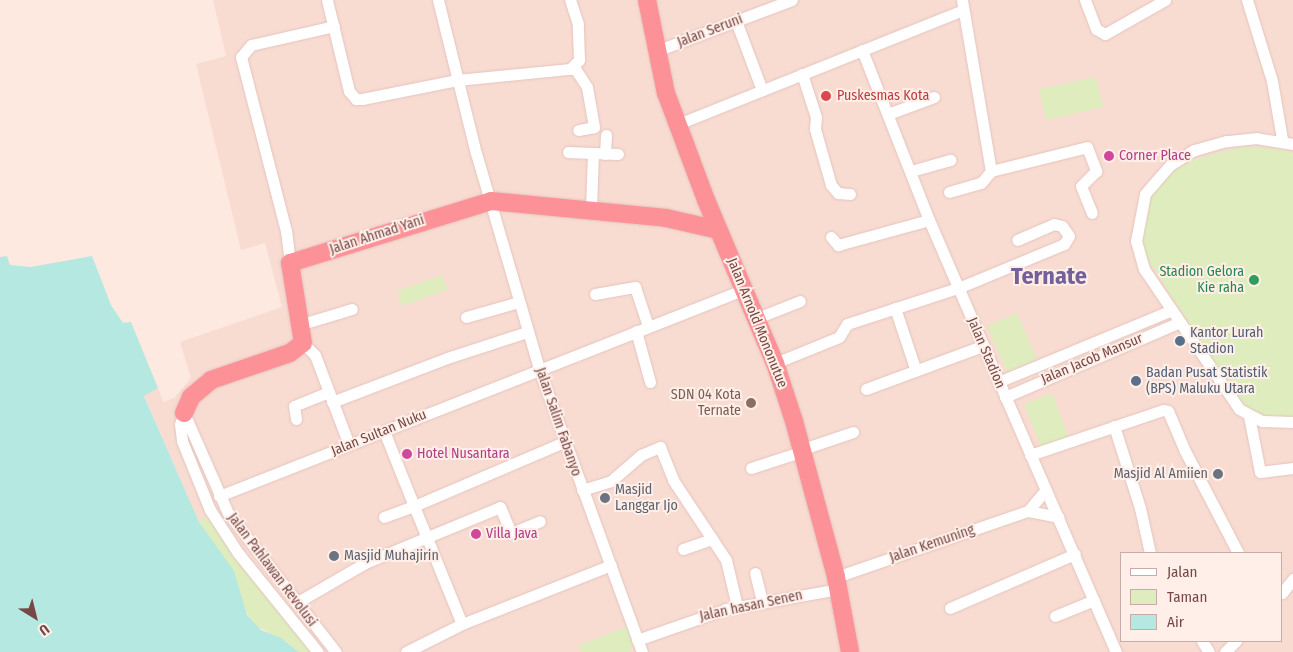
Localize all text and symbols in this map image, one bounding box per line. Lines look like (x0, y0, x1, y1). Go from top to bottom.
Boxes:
street label: Jalan Seruni (675, 11, 745, 51)
place label: Puskesmas Kota (837, 88, 929, 104)
marker: Puskesmas Kota (819, 89, 833, 103)
place label: Corner Place (1119, 148, 1191, 164)
marker: Corner Place (1103, 150, 1115, 162)
street label: Jalan Ahmad Yani (328, 212, 426, 258)
street label: Jalan Arnold Mononutue (723, 256, 791, 390)
district label: Ternate (1011, 263, 1087, 291)
place label: Stadion Gelora Kie raha (1159, 264, 1244, 296)
marker: Stadion Gelora Kie raha (1248, 274, 1260, 286)
street label: Jalan Stadion (963, 315, 1009, 391)
place label: Kantor Lurah Stadion (1190, 325, 1263, 358)
street label: Jalan Jacob Mansur (1039, 330, 1145, 388)
marker: Kantor Lurah Stadion (1174, 335, 1186, 347)
street label: Jalan Salim Fabanyo (532, 365, 584, 479)
place label: Badan Pusat Statistik (BPS) Maluku Utara (1146, 365, 1267, 398)
marker: Badan Pusat Statistik (BPS) Maluku Utara (1130, 375, 1142, 387)
place label: SDN 04 Kota Ternate (671, 387, 741, 420)
marker: SDN 04 Kota Ternate (745, 397, 757, 409)
street label: Jalan Sultan Nuku (329, 406, 429, 460)
place label: Hotel Nusantara (417, 446, 510, 462)
marker: Hotel Nusantara (401, 448, 413, 460)
place label: Masjid Al Amiien (1114, 466, 1208, 482)
marker: Masjid Al Amiien (1212, 468, 1224, 480)
place label: Masjid Langgar Ijo (615, 482, 678, 514)
marker: Masjid Langgar Ijo (599, 492, 611, 504)
street label: Jalan Pahlawan Revolusi (224, 510, 320, 630)
street label: Jalan Kemuning (887, 522, 977, 566)
place label: Villa Java (486, 526, 537, 542)
marker: Villa Java (470, 528, 482, 540)
place label: Masjid Muhajirin (344, 548, 439, 564)
marker: Masjid Muhajirin (328, 550, 340, 562)
legend (1120, 552, 1283, 642)
text: Jalan (1167, 563, 1197, 581)
street label: Jalan hasan Senen (698, 587, 804, 625)
text: Taman (1167, 588, 1207, 606)
north arrow (10, 592, 60, 642)
text: Air (1167, 613, 1184, 631)
text: U (36, 620, 52, 639)

